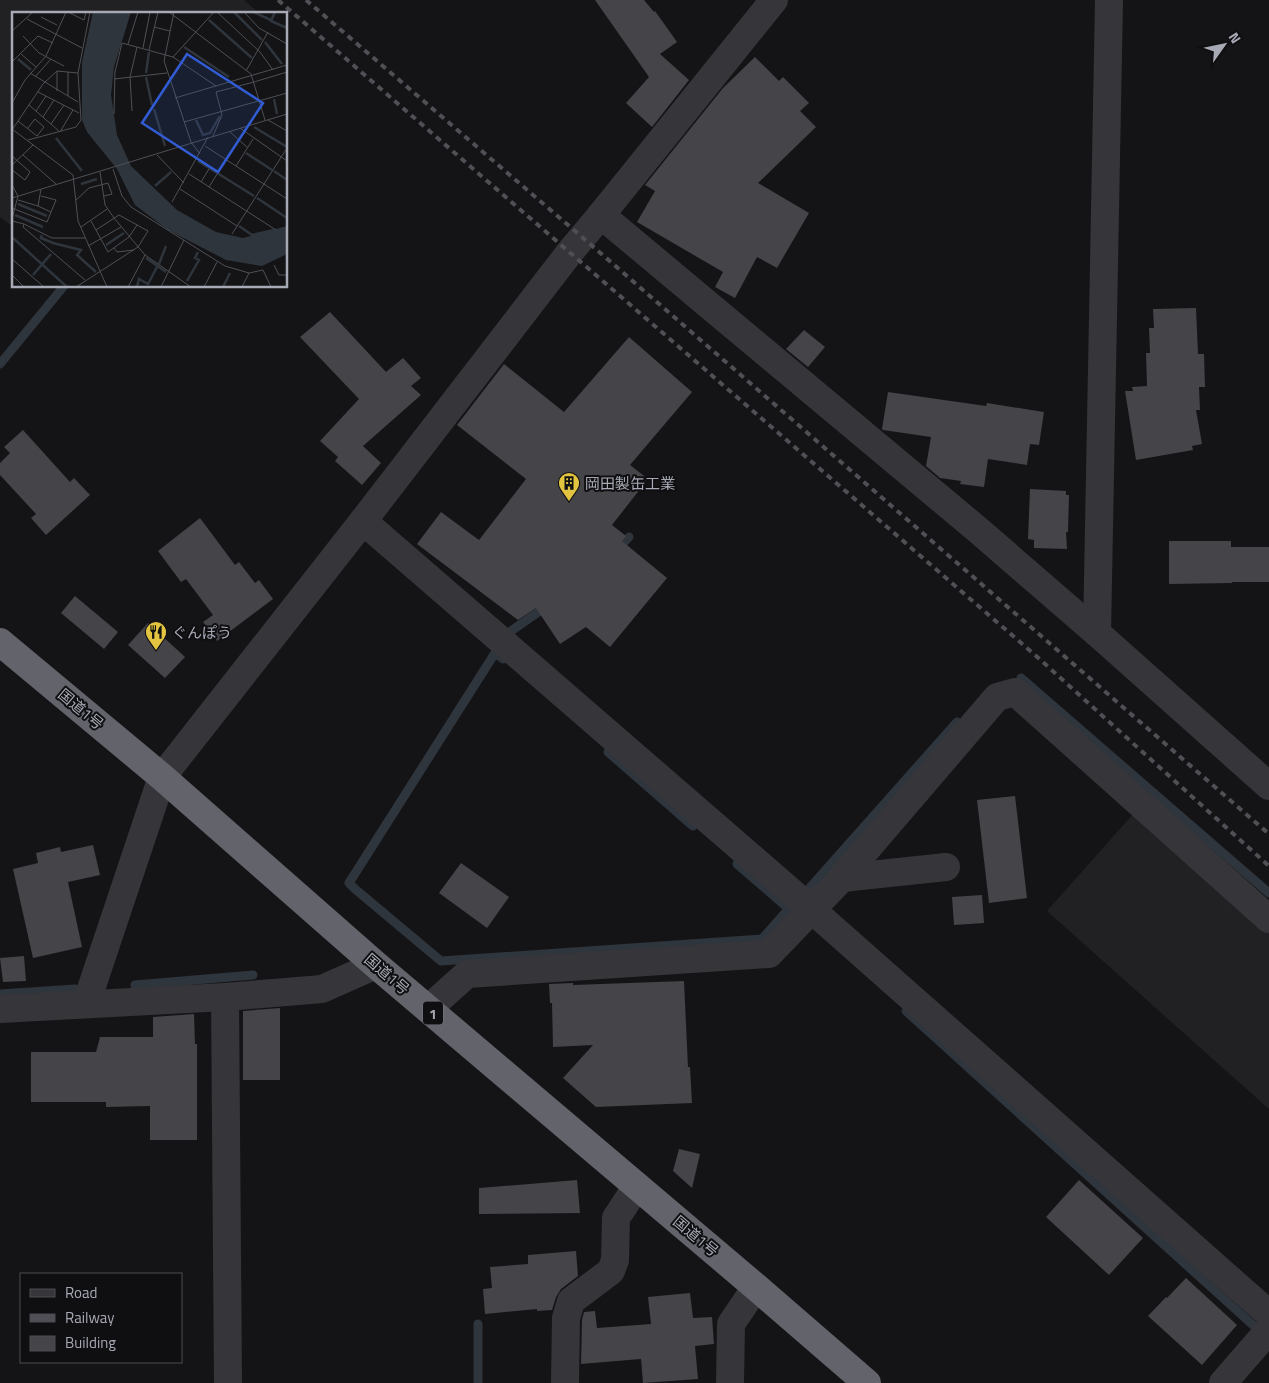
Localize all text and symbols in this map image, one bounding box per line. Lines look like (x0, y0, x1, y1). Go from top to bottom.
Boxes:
inset map (12, 12, 288, 288)
north arrow (1199, 20, 1249, 70)
text: N (1224, 28, 1247, 47)
building icon: 岡田製缶工業 (557, 471, 581, 502)
place label: 岡田製缶工業 (585, 472, 675, 495)
restaurant icon: ぐんぽう (144, 620, 168, 651)
place label: ぐんぽう (172, 621, 232, 644)
street label: 国道1号 (53, 683, 109, 735)
street label: 国道1号 (359, 948, 415, 1000)
road number: 1 (423, 1001, 443, 1024)
street label: 国道1号 (668, 1210, 724, 1262)
legend (20, 1273, 182, 1363)
text: Road (65, 1281, 97, 1304)
text: Railway (65, 1306, 115, 1329)
text: Building (65, 1331, 116, 1354)

